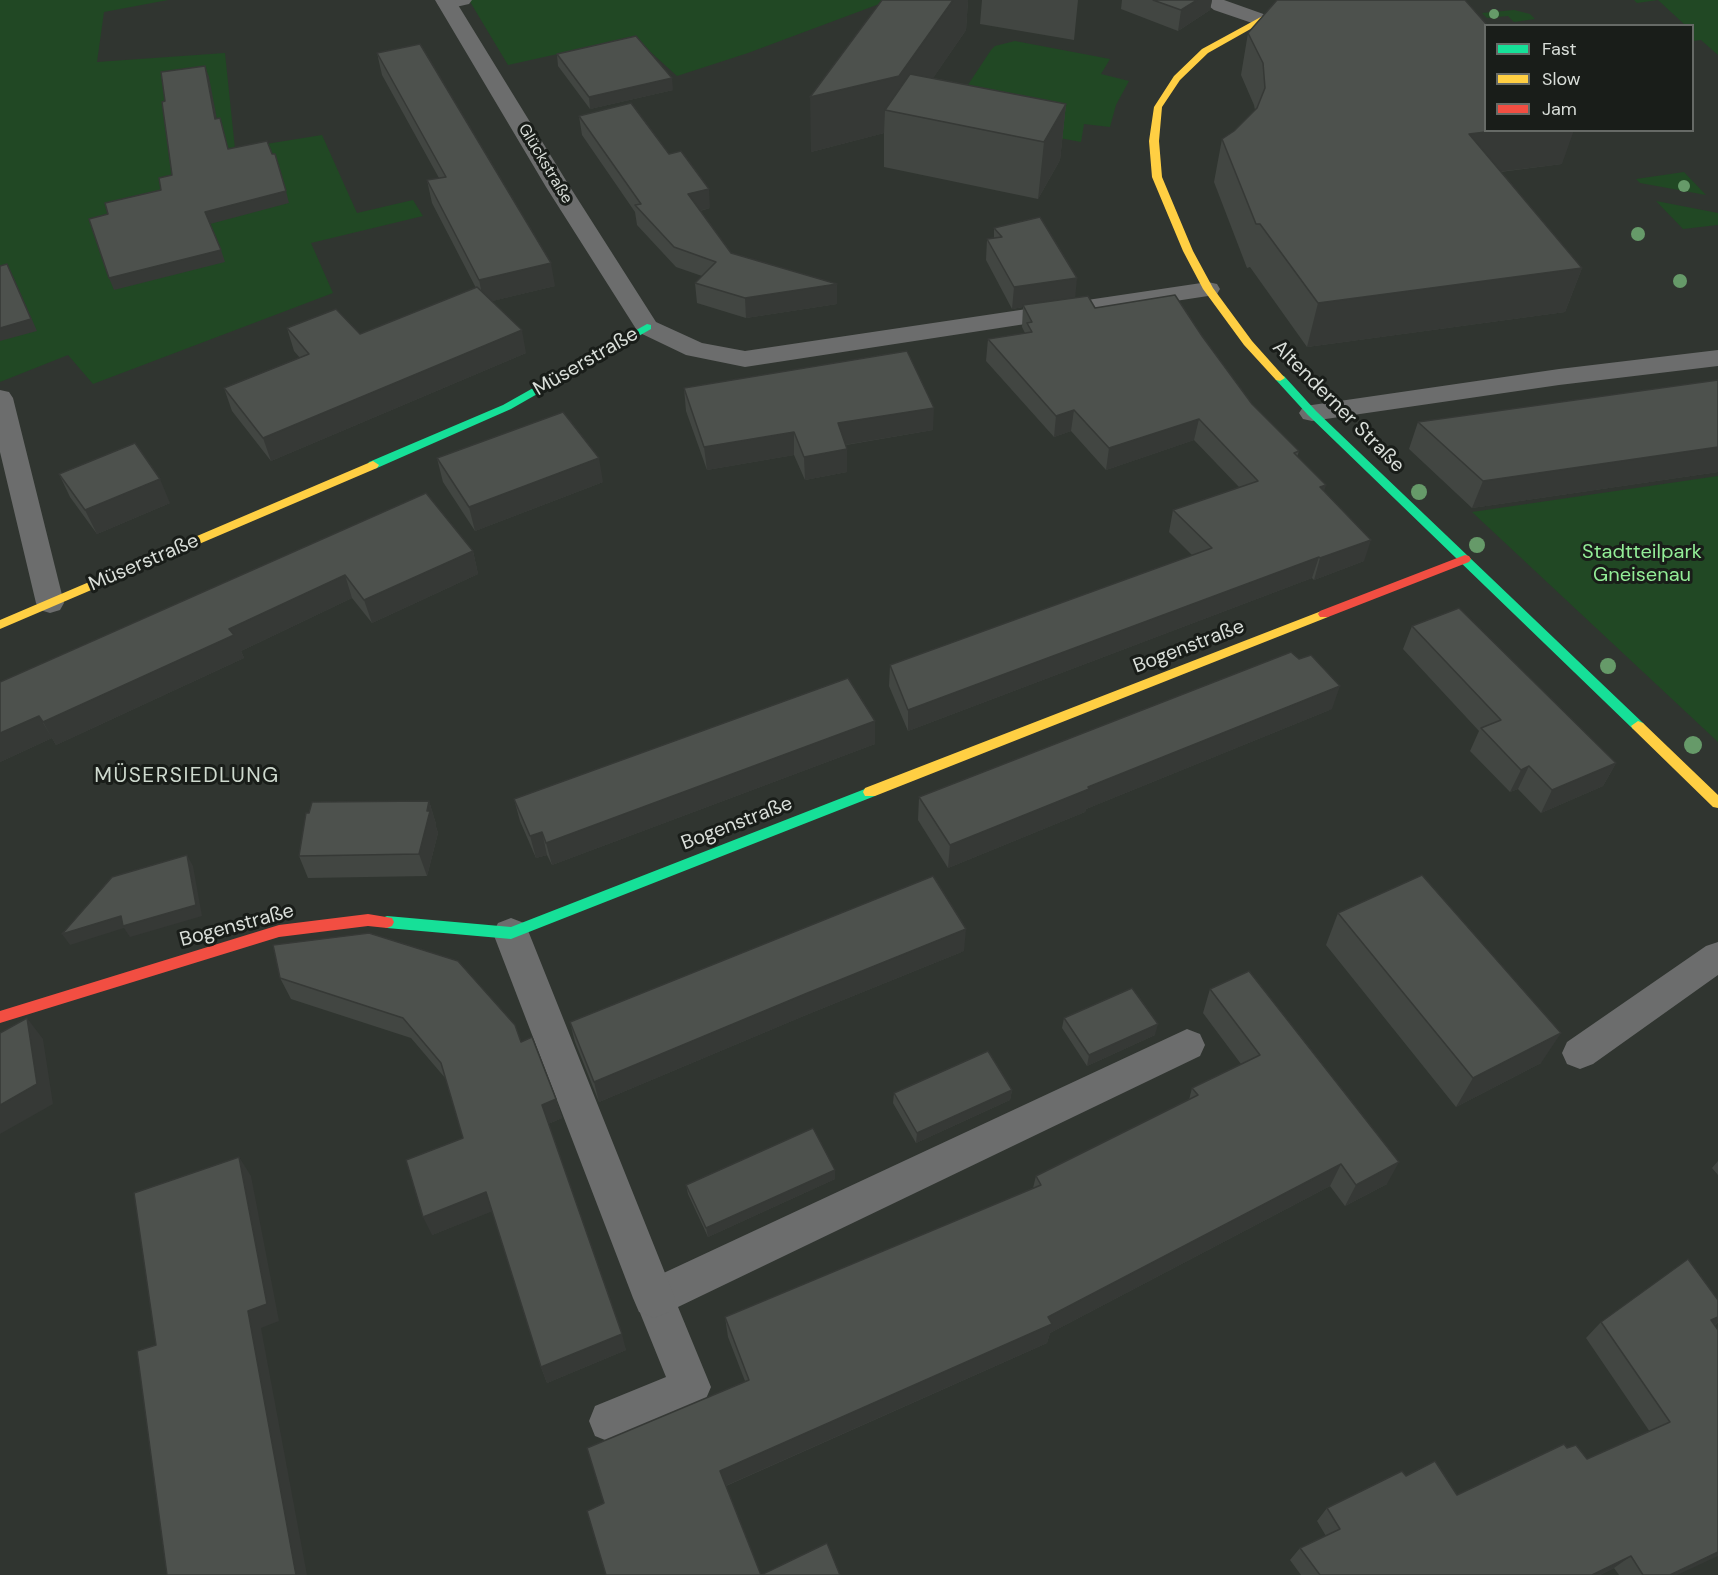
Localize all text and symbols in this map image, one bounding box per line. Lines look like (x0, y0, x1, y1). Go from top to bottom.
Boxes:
legend (1484, 24, 1694, 132)
text: Fast (1542, 37, 1577, 61)
text: Slow (1542, 67, 1581, 91)
text: Jam (1542, 97, 1577, 121)
street label: Glückstraße (514, 121, 576, 207)
street label: Müserstraße (529, 322, 643, 402)
street label: Altenderner Straße (1267, 336, 1409, 478)
street label: Müserstraße (85, 529, 203, 597)
park label: Stadtteilpark Gneisenau (1582, 541, 1702, 588)
street label: Bogenstraße (1130, 615, 1248, 679)
district label: MÜSERSIEDLUNG (94, 763, 280, 789)
street label: Bogenstraße (678, 792, 796, 856)
street label: Bogenstraße (177, 899, 297, 953)

